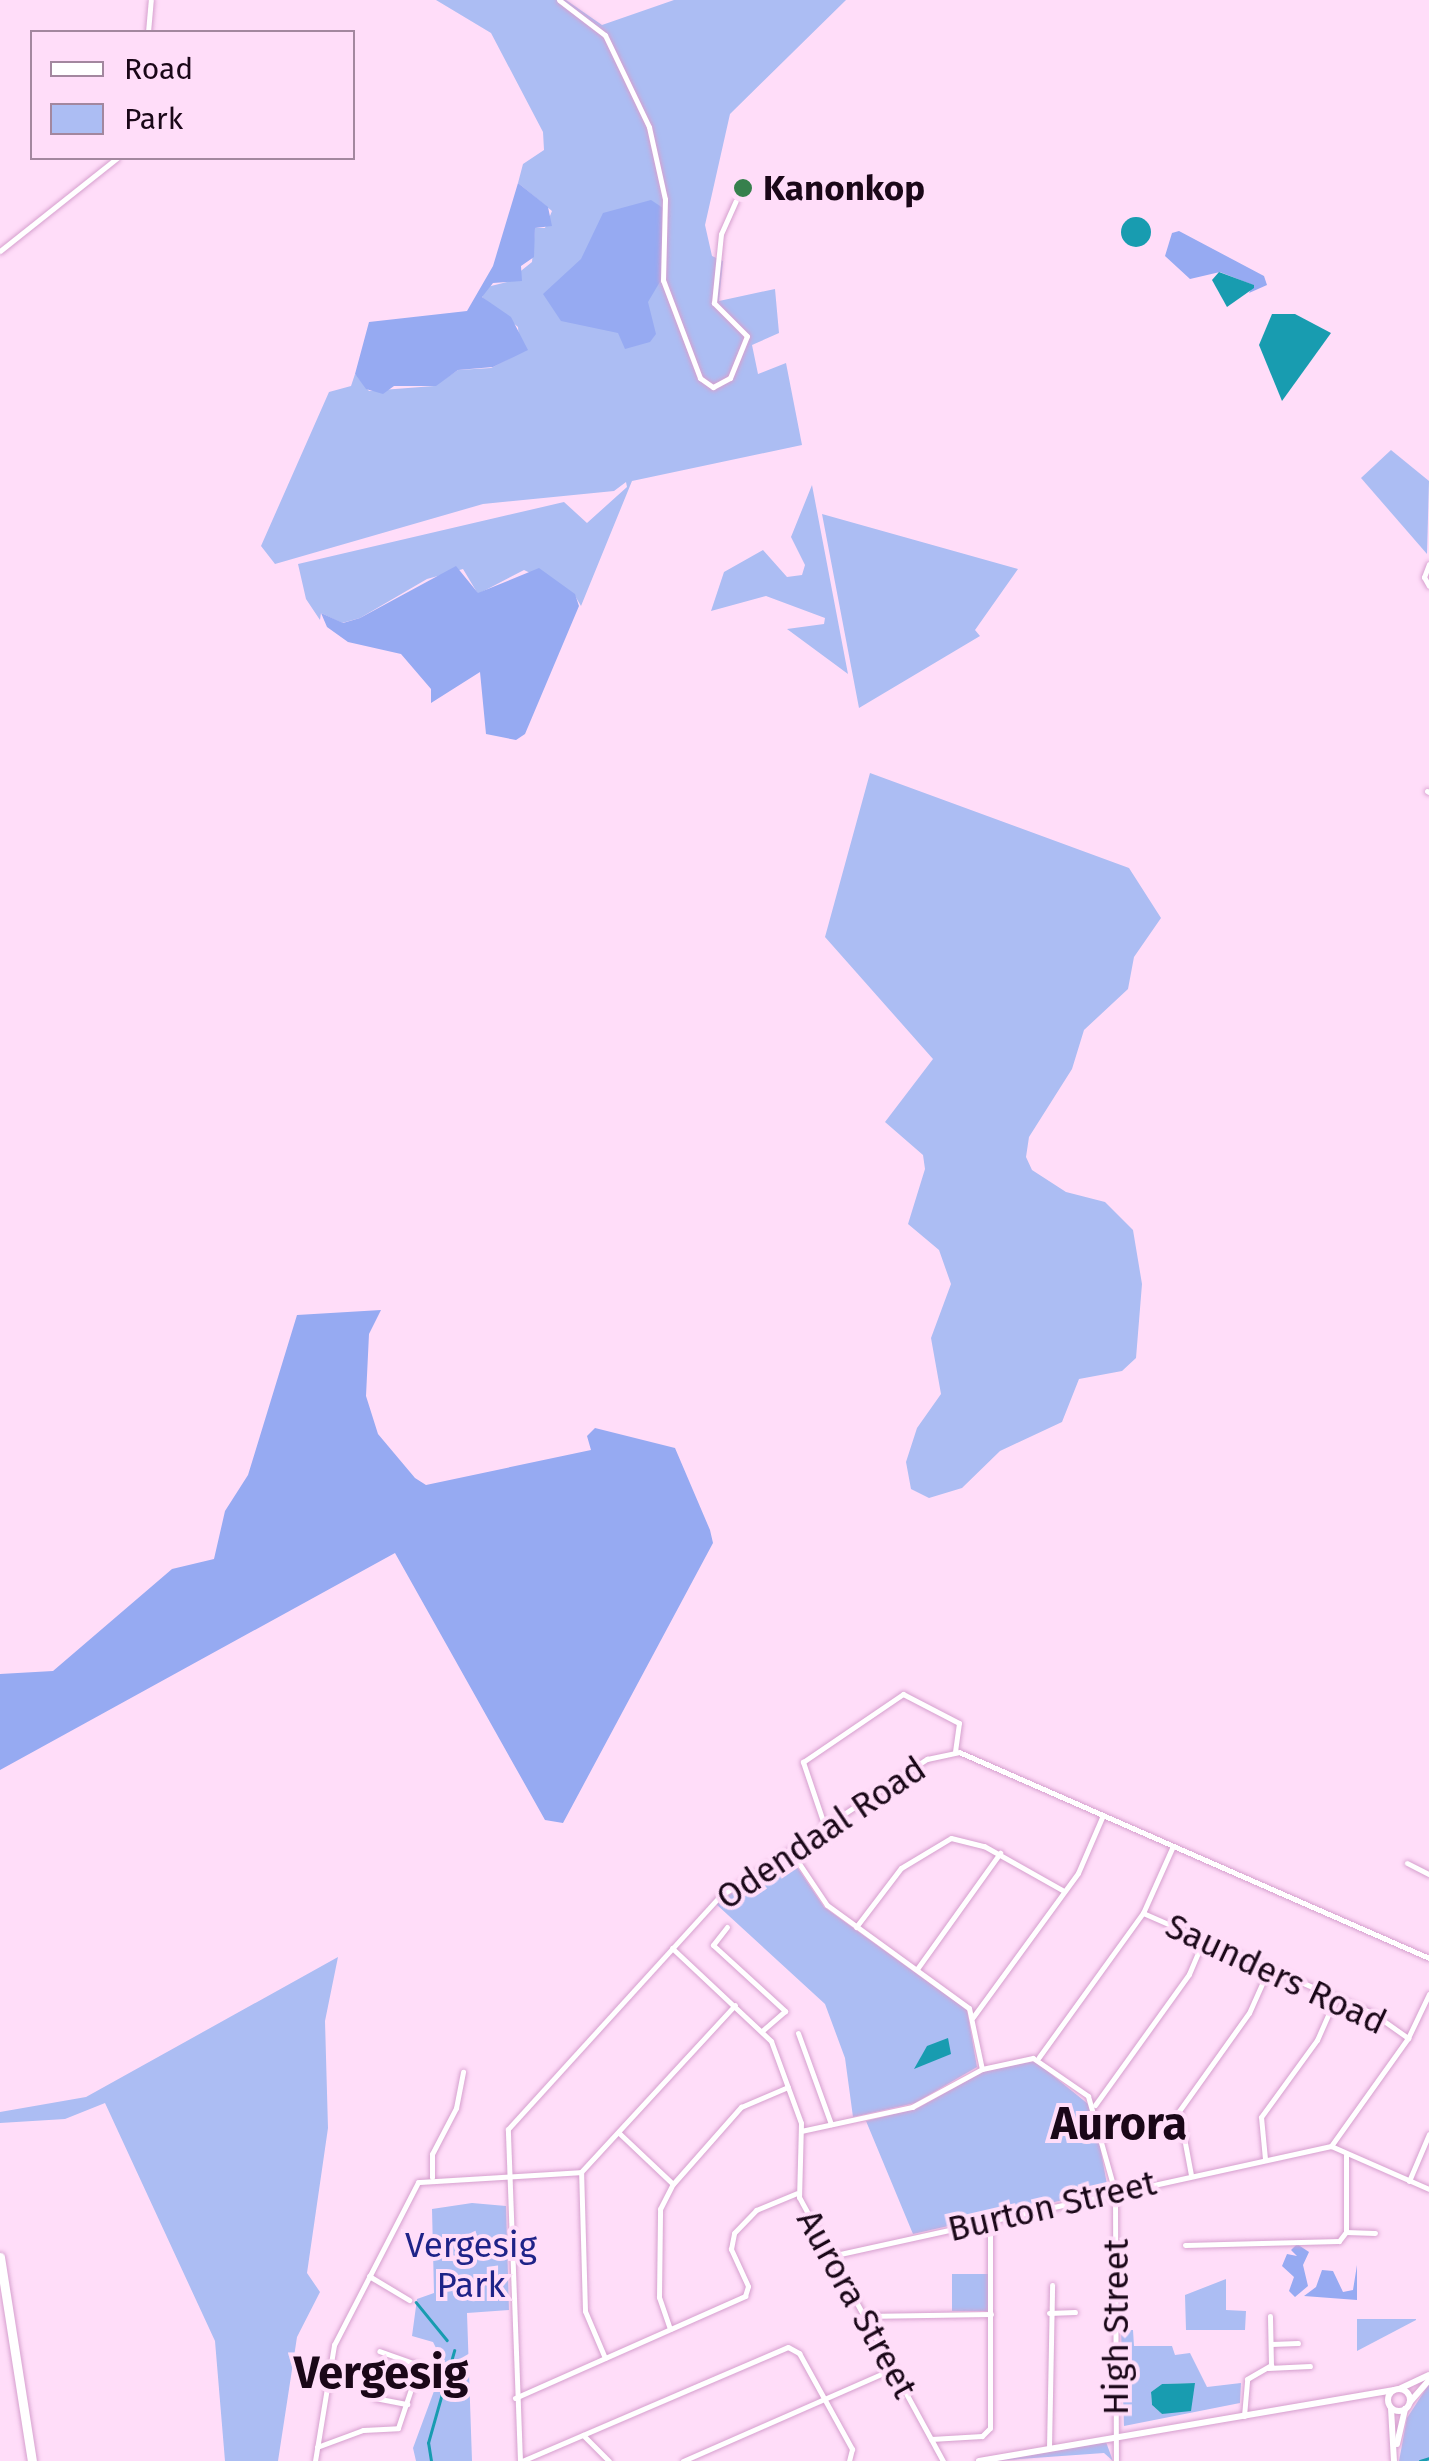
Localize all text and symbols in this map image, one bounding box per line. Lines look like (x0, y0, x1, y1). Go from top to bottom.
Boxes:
legend (30, 30, 355, 160)
text: Road (124, 51, 193, 87)
text: Park (124, 101, 183, 137)
place label: Kanonkop (763, 167, 925, 209)
marker: Kanonkop (732, 177, 754, 199)
street label: Odendaal Road (708, 1748, 934, 1918)
street label: Saunders Road (1159, 1905, 1393, 2043)
district label: Aurora (1051, 2098, 1187, 2152)
street label: Burton Street (944, 2162, 1160, 2250)
street label: Aurora Street (788, 2202, 926, 2406)
park label: Vergesig Park (405, 2224, 537, 2306)
street label: High Street (1095, 2239, 1137, 2415)
district label: Vergesig (294, 2347, 468, 2401)

